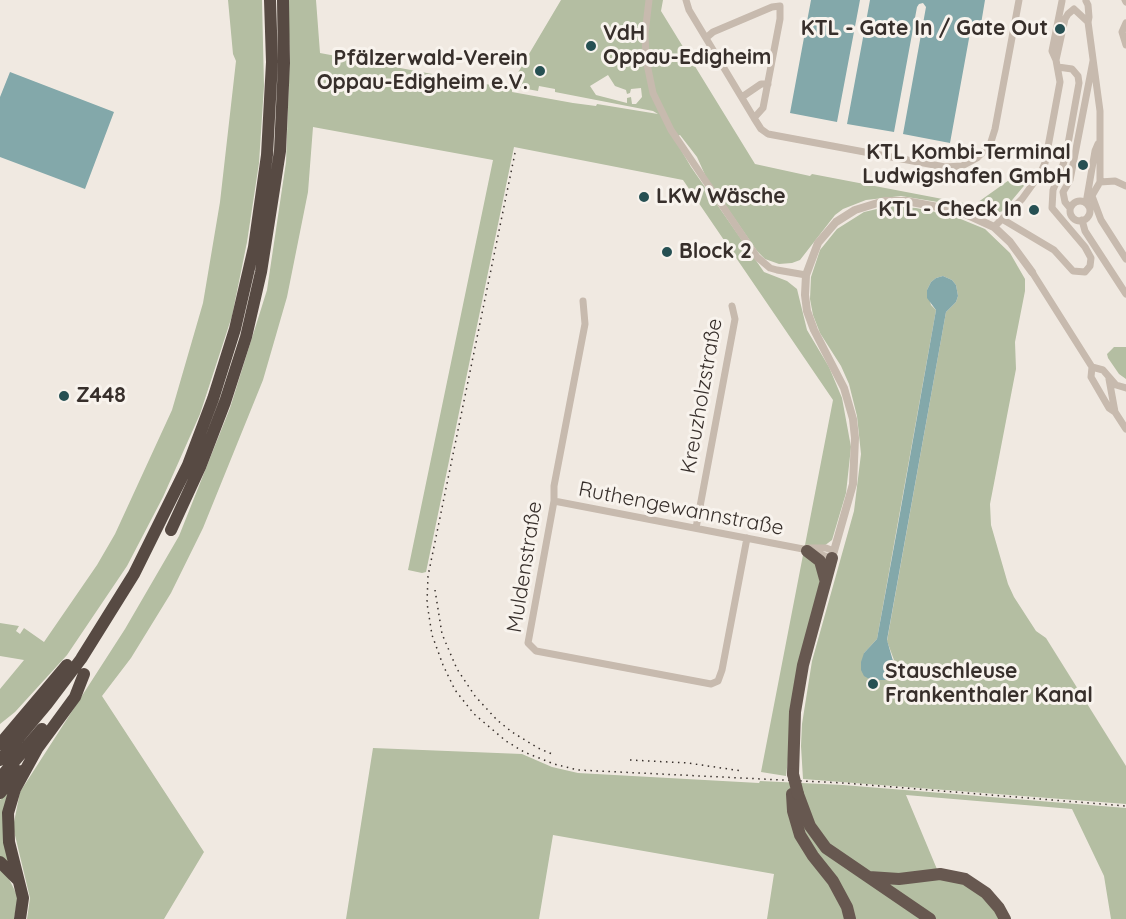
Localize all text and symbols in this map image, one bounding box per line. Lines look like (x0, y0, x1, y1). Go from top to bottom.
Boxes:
place label: KTL - Gate In / Gate Out (801, 16, 1048, 42)
place label: VdH Oppau-Edigheim (603, 21, 771, 71)
marker: KTL - Gate In / Gate Out (1053, 22, 1067, 36)
marker: VdH Oppau-Edigheim (584, 39, 598, 53)
place label: Pfälzerwald-Verein Oppau-Edigheim e.V. (317, 46, 528, 96)
marker: Pfälzerwald-Verein Oppau-Edigheim e.V. (533, 64, 547, 78)
place label: KTL Kombi-Terminal Ludwigshafen GmbH (862, 140, 1071, 190)
marker: KTL Kombi-Terminal Ludwigshafen GmbH (1076, 158, 1090, 172)
place label: LKW Wäsche (656, 184, 786, 210)
marker: LKW Wäsche (637, 190, 651, 204)
place label: KTL - Check In (878, 197, 1022, 223)
marker: KTL - Check In (1027, 203, 1041, 217)
place label: Block 2 (679, 239, 752, 265)
marker: Block 2 (660, 245, 674, 259)
street label: Kreuzholzstraße (676, 316, 728, 476)
place label: Z448 (76, 383, 126, 409)
marker: Z448 (57, 389, 71, 403)
street label: Ruthengewannstraße (576, 477, 786, 541)
street label: Muldenstraße (502, 499, 548, 635)
place label: Stauschleuse Frankenthaler Kanal (885, 659, 1093, 709)
marker: Stauschleuse Frankenthaler Kanal (866, 677, 880, 691)

